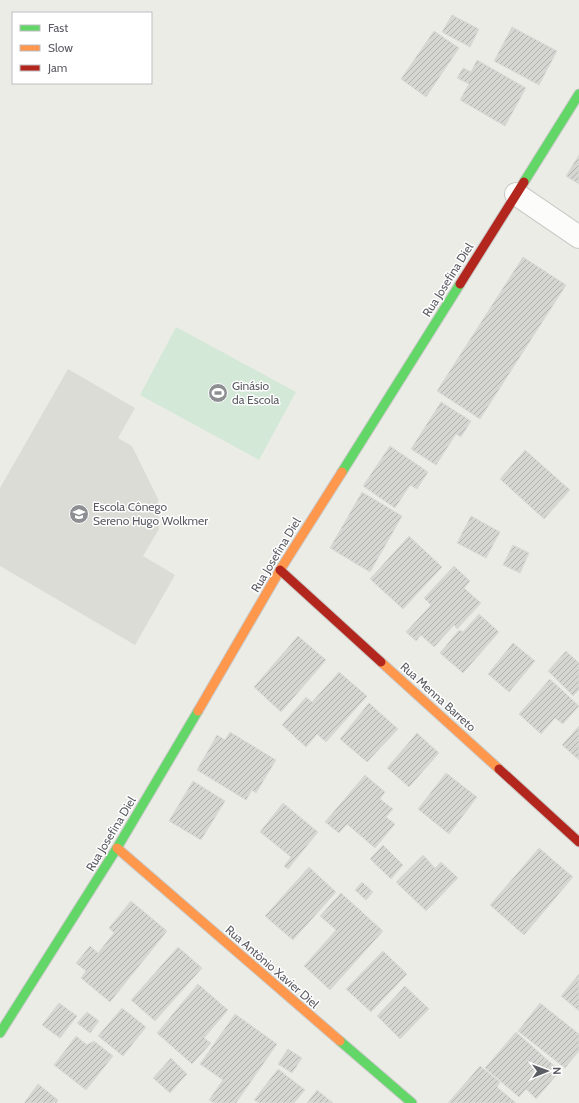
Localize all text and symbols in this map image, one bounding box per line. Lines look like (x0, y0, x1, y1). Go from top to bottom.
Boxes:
legend (12, 12, 152, 84)
text: Fast (48, 20, 68, 35)
text: Slow (48, 40, 73, 55)
text: Jam (47, 60, 67, 75)
street label: Rua Josefina Diel (419, 240, 476, 319)
place label: Ginásio da Escola (232, 378, 279, 407)
sports icon: Ginásio da Escola (207, 382, 229, 404)
place label: Escola Cônego Sereno Hugo Wolkmer (93, 499, 208, 528)
school or university icon: Escola Cônego Sereno Hugo Wolkmer (68, 503, 90, 525)
street label: Rua Josefina Diel (247, 515, 304, 595)
street label: Rua Menna Barreto (397, 659, 480, 735)
street label: Rua Josefina Diel (82, 794, 139, 874)
street label: Rua Antônio Xavier Diel (223, 922, 322, 1011)
north arrow (527, 1051, 567, 1091)
text: N (550, 1067, 564, 1075)

